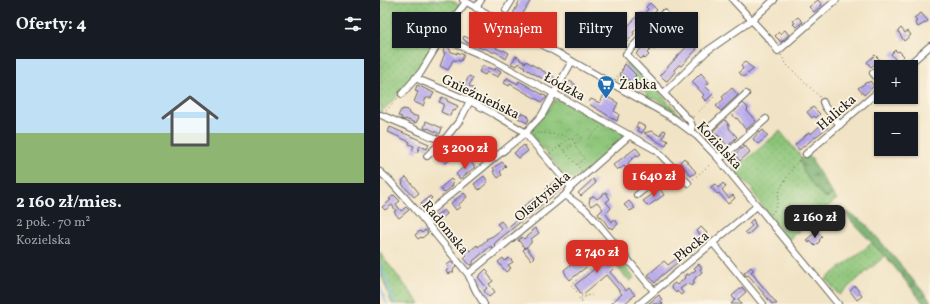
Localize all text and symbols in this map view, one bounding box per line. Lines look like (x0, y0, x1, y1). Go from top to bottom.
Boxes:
chip: Kupno (392, 12, 461, 48)
chip: Wynajem (469, 12, 557, 48)
chip: Filtry (565, 12, 627, 48)
chip: Nowe (635, 12, 698, 48)
text: Oferty: 4 (16, 13, 87, 36)
icon: filters (342, 13, 364, 35)
map controls (874, 60, 918, 156)
button: + (874, 60, 918, 104)
street label: Łódzka (540, 68, 588, 106)
street label: Gnieźnieńska (438, 70, 523, 124)
supermarket icon: Żabka (596, 74, 616, 99)
place label: Żabka (619, 76, 657, 95)
icon: home (154, 85, 226, 157)
street label: Halicka (813, 91, 861, 136)
button: − (874, 112, 918, 156)
street label: Kozielska (692, 118, 746, 174)
pin: 3 200 zł (424, 136, 506, 170)
text: 3 200 zł (442, 140, 488, 158)
pin: 1 640 zł (613, 164, 695, 198)
street label: Olsztyńska (511, 167, 575, 227)
text: 1 640 zł (632, 168, 676, 186)
text: 2 160 zł/mies. (16, 191, 122, 214)
street label: Radomska (417, 197, 473, 259)
pin: 2 160 zł (774, 205, 856, 239)
text: 2 160 zł (793, 209, 837, 227)
text: 2 pok. · 70 m² (16, 214, 90, 232)
street label: Płocka (670, 227, 714, 267)
text: Kozielska (16, 232, 71, 250)
pin: 2 740 zł (556, 240, 638, 274)
text: 2 740 zł (575, 244, 619, 262)

